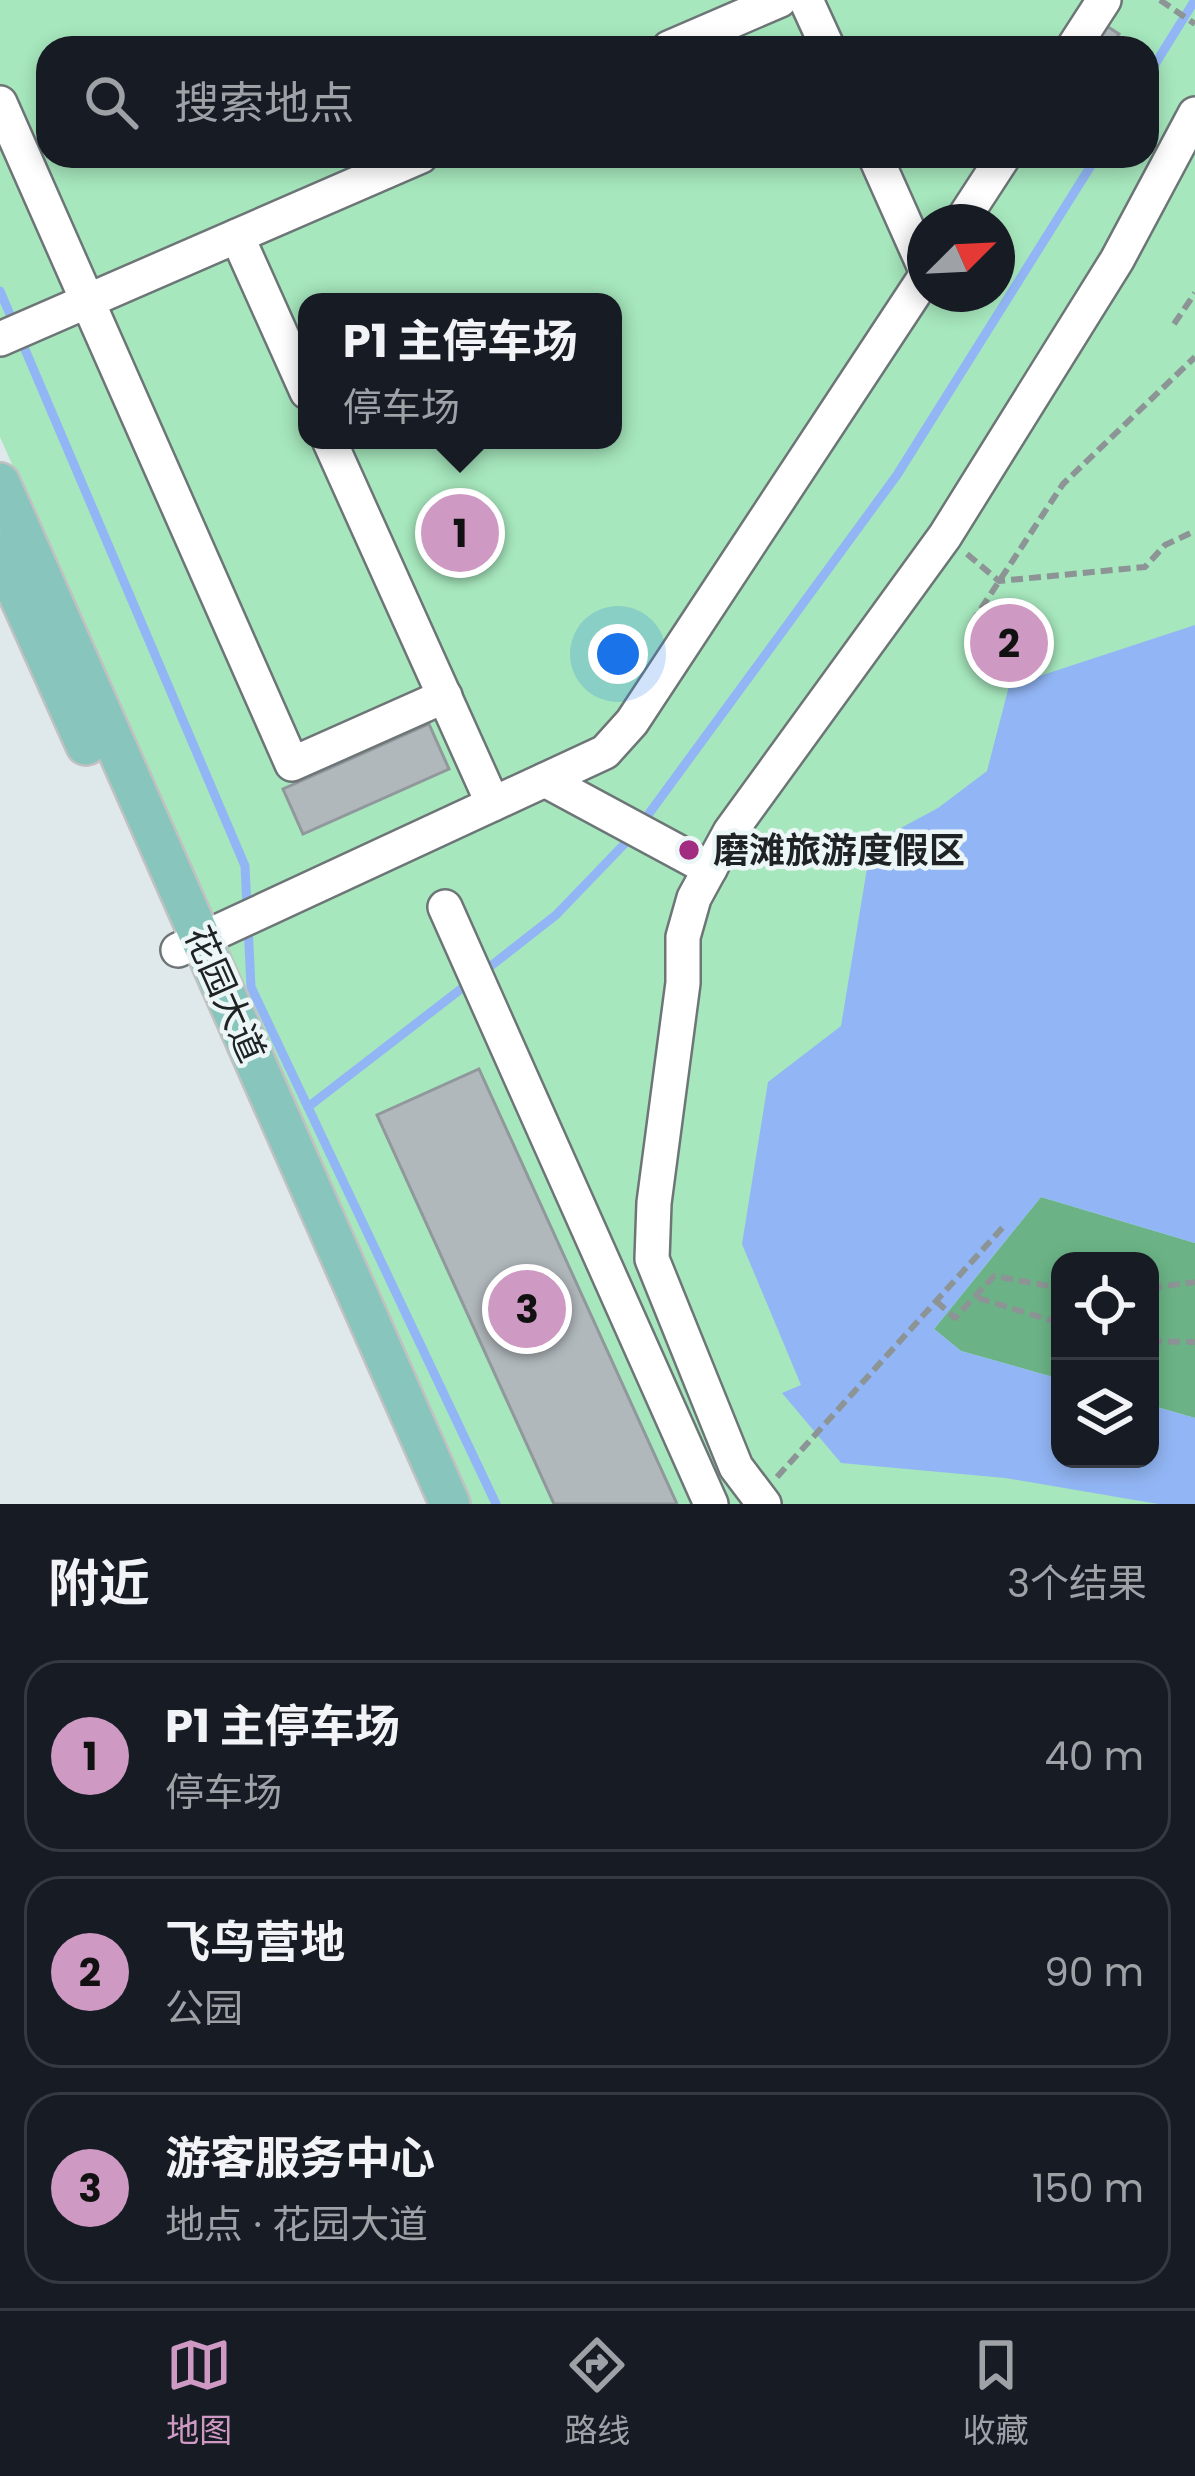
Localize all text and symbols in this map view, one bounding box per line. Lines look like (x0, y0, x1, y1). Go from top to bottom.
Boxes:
search box (36, 36, 1159, 168)
icon: search (78, 69, 144, 135)
text: 搜索地点 (174, 72, 354, 135)
north arrow (907, 204, 1015, 312)
popup (298, 293, 622, 449)
text: P1 主停车场 (343, 310, 577, 373)
text: 停车场 (343, 380, 460, 435)
pin: 1 (421, 488, 499, 578)
pin: 2 (970, 598, 1048, 688)
your location (588, 624, 648, 684)
place label: 磨滩旅游度假区 (713, 825, 965, 876)
marker: 磨滩旅游度假区 (676, 837, 702, 863)
street label: 花园大道 (172, 918, 278, 1070)
map controls (1051, 1252, 1159, 1468)
button: locate (1051, 1252, 1159, 1360)
pin: 3 (488, 1264, 566, 1354)
button: layers (1051, 1360, 1159, 1468)
text: 附近 (48, 1547, 150, 1619)
text: 3个结果 (1007, 1556, 1147, 1611)
text: P1 主停车场 (165, 1695, 400, 1758)
text: 1 (83, 1729, 97, 1784)
text: 40 m (1044, 1729, 1144, 1784)
text: 停车场 (165, 1765, 282, 1820)
text: 飞鸟营地 (165, 1911, 345, 1974)
text: 2 (79, 1945, 101, 2000)
text: 90 m (1044, 1945, 1144, 2000)
text: 公园 (165, 1981, 243, 2036)
text: 游客服务中心 (165, 2127, 435, 2190)
text: 3 (78, 2161, 102, 2216)
text: 150 m (1032, 2161, 1144, 2216)
text: 地点 · 花园大道 (165, 2197, 428, 2252)
tab: 地图 (166, 2332, 232, 2456)
tab: 路线 (564, 2332, 630, 2456)
tab: 收藏 (963, 2332, 1029, 2456)

